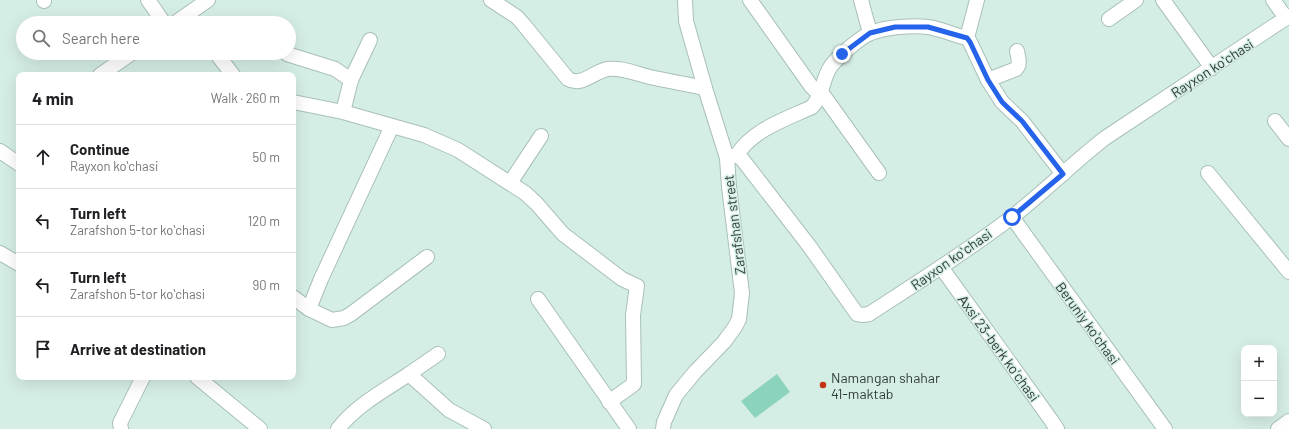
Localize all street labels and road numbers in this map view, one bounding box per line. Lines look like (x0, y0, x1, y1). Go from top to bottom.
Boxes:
street label: Rayxon koʻchasi (1168, 35, 1256, 101)
street label: Zarafshan street (719, 174, 749, 276)
street label: Rayxon koʻchasi (907, 225, 995, 293)
street label: Beruniy koʻchasi (1052, 278, 1124, 368)
street label: Аxsi 23-berk koʼchasi (955, 291, 1043, 405)

